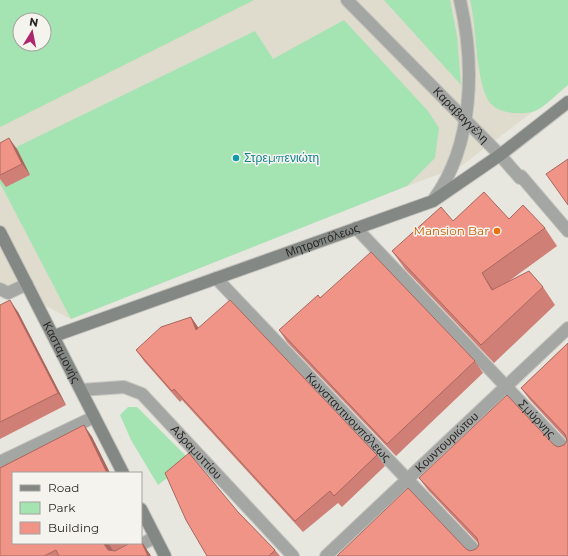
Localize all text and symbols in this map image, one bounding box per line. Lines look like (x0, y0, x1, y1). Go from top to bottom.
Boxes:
north arrow (12, 12, 52, 52)
text: N (28, 14, 39, 30)
street label: Καραβαγγέλη (430, 84, 492, 146)
place label: Στρεμπενιώτη (244, 150, 319, 165)
marker: Στρεμπενιώτη (231, 153, 241, 163)
street label: Μητροπόλεως (283, 220, 361, 260)
place label: Mansion Bar (414, 223, 489, 238)
marker: Mansion Bar (492, 226, 502, 236)
street label: Κασταμονής (40, 319, 84, 385)
street label: Κωνσταντινουπόλεως (303, 369, 395, 465)
street label: Σμύρνης (515, 396, 559, 441)
street label: Κουντουριώτου (412, 408, 481, 475)
street label: Αδραμυττίου (168, 422, 225, 482)
legend (12, 472, 142, 544)
text: Road (48, 480, 79, 495)
text: Park (48, 500, 76, 515)
text: Building (48, 520, 99, 535)

